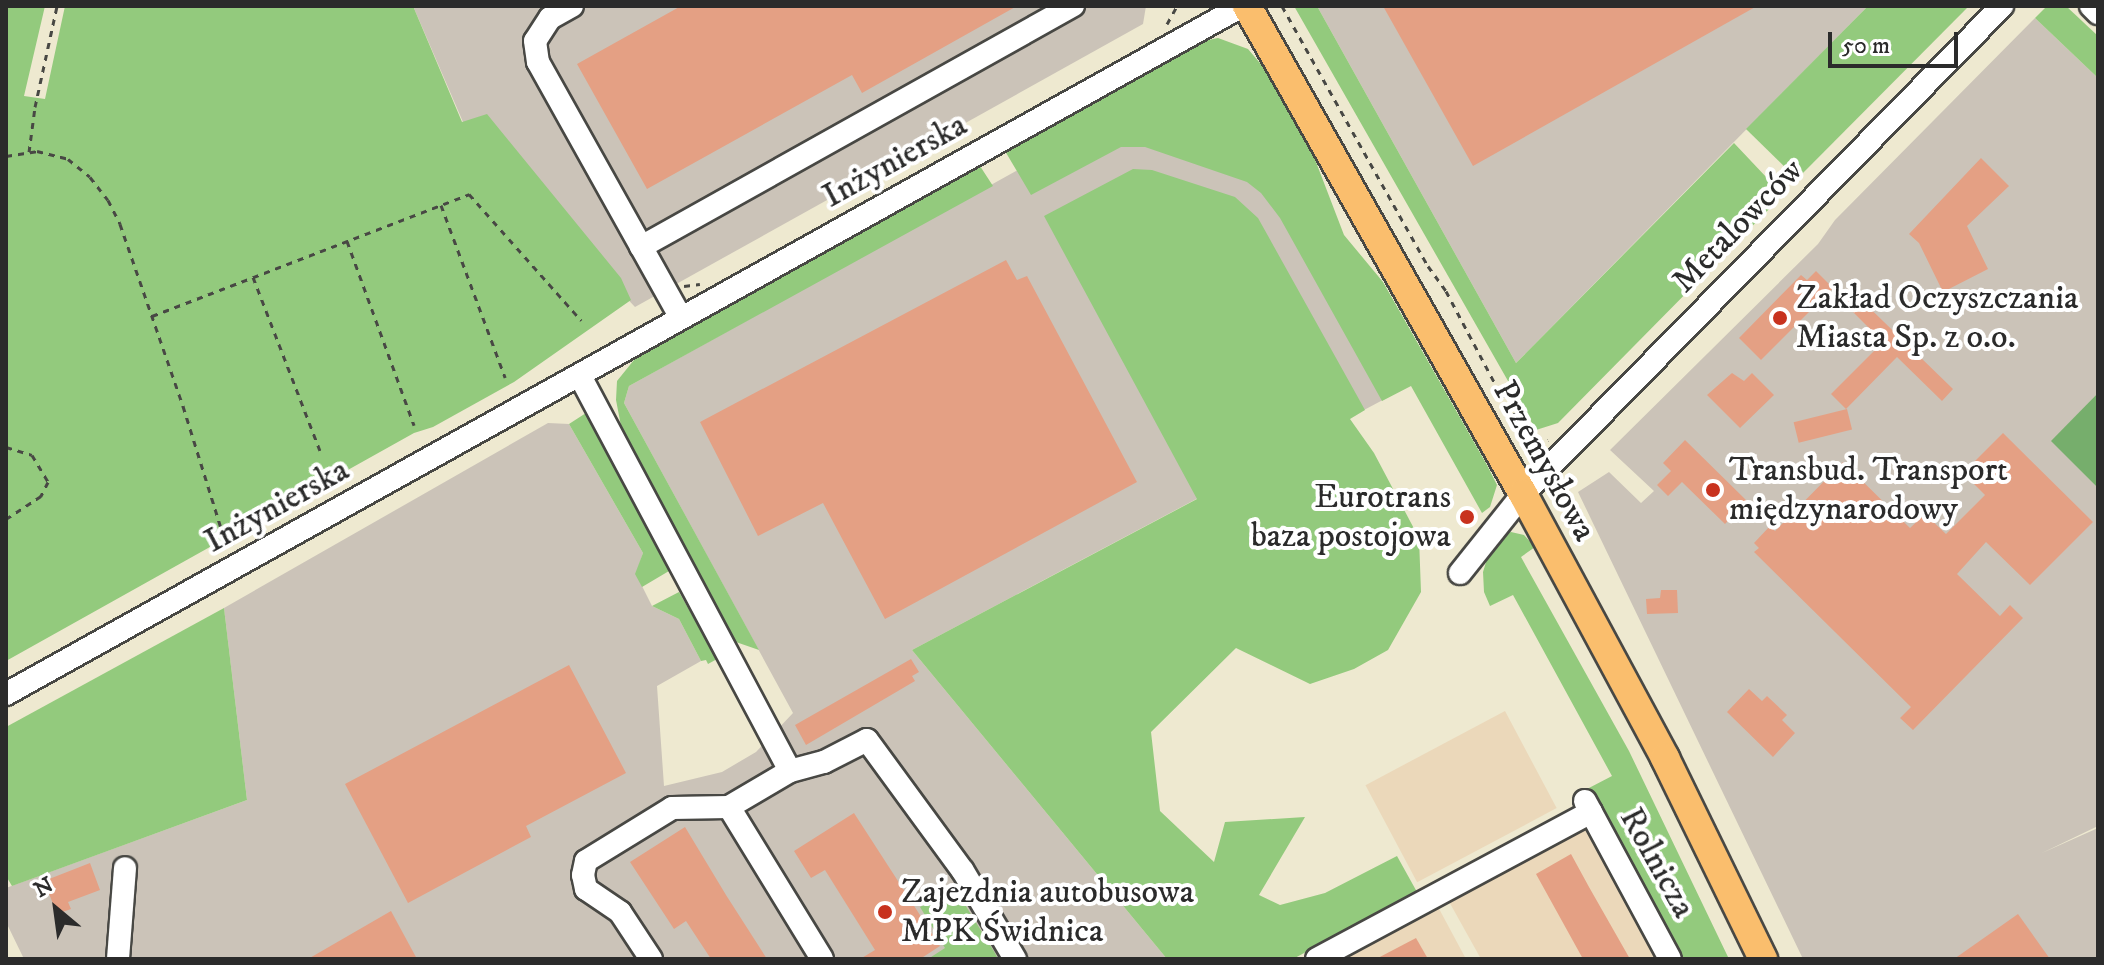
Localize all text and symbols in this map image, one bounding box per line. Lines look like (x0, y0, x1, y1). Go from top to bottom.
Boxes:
scale bar (1832, 16, 1962, 66)
text: 50 m (1842, 31, 1890, 61)
street label: Inżynierska (816, 105, 974, 217)
street label: Metalowców (1664, 150, 1812, 302)
place label: Zakład Oczyszczania Miasta Sp. z o.o. (1796, 278, 2078, 358)
marker: Zakład Oczyszczania Miasta Sp. z o.o. (1771, 309, 1789, 327)
street label: Przemysłowa (1483, 374, 1605, 548)
street label: Inżynierska (198, 450, 356, 562)
place label: Transbud. Transport międzynarodowy (1729, 450, 2008, 530)
place label: Eurotrans baza postojowa (1251, 477, 1451, 556)
marker: Transbud. Transport międzynarodowy (1704, 481, 1722, 499)
marker: Eurotrans baza postojowa (1458, 508, 1476, 526)
street label: Rolnicza (1610, 801, 1704, 925)
north arrow (16, 869, 96, 949)
text: N (30, 871, 59, 904)
place label: Zajezdnia autobusowa MPK Świdnica (901, 872, 1194, 952)
marker: Zajezdnia autobusowa MPK Świdnica (876, 903, 894, 921)

